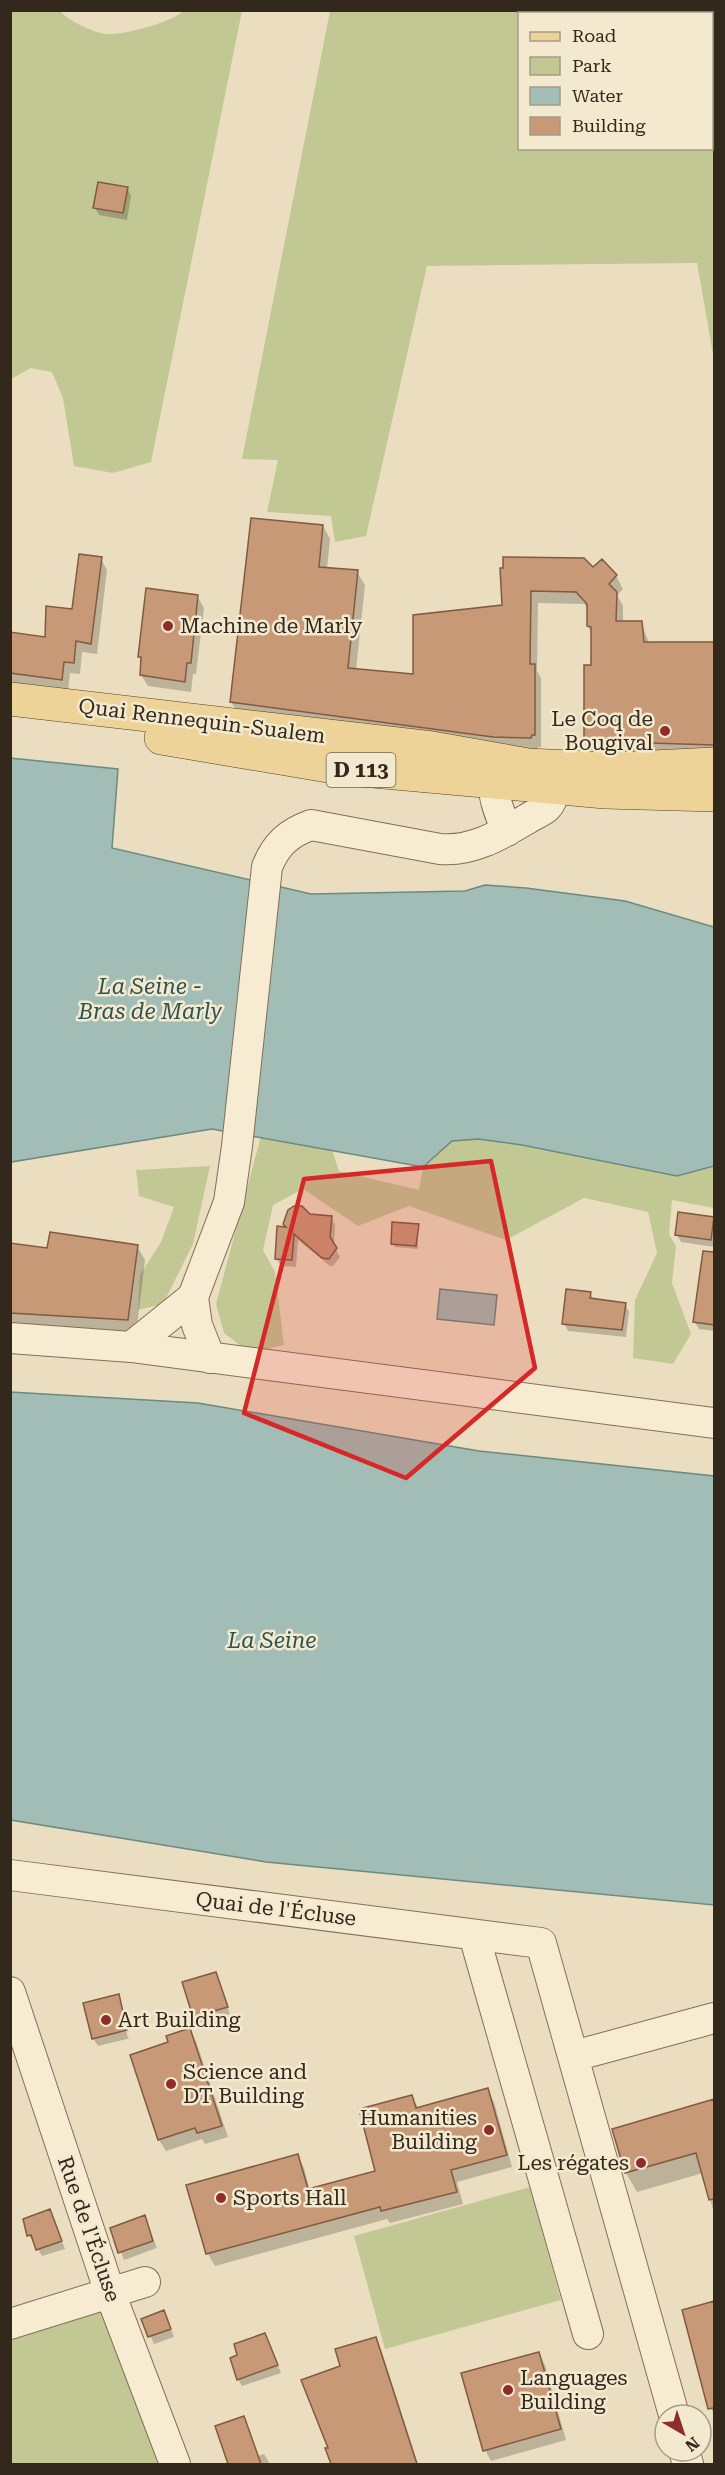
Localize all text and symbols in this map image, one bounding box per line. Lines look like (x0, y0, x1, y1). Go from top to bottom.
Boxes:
legend (518, 12, 713, 150)
text: Road (572, 25, 617, 46)
text: Park (572, 55, 612, 76)
text: Water (572, 85, 623, 106)
text: Building (572, 115, 646, 136)
place label: Machine de Marly (180, 614, 363, 638)
marker: Machine de Marly (161, 619, 175, 633)
street label: Quai Rennequin-Sualem (77, 694, 327, 748)
place label: Le Coq de Bougival (551, 707, 654, 755)
marker: Le Coq de Bougival (658, 724, 672, 738)
road number: D 113 (326, 753, 395, 787)
water label: La Seine - Bras de Marly (77, 974, 222, 1024)
water label: La Seine (226, 1628, 317, 1653)
street label: Quai de l'Écluse (194, 1886, 358, 1931)
place label: Art Building (118, 2008, 241, 2032)
marker: Art Building (99, 2013, 113, 2027)
place label: Science and DT Building (183, 2060, 307, 2108)
marker: Science and DT Building (164, 2077, 178, 2091)
place label: Humanities Building (360, 2106, 477, 2154)
marker: Humanities Building (482, 2123, 496, 2137)
place label: Les régates (517, 2151, 629, 2175)
street label: Rue de l'Écluse (53, 2153, 126, 2305)
marker: Les régates (634, 2156, 648, 2170)
place label: Sports Hall (233, 2186, 347, 2210)
marker: Sports Hall (214, 2191, 228, 2205)
place label: Languages Building (520, 2366, 627, 2414)
marker: Languages Building (501, 2383, 515, 2397)
north arrow (653, 2403, 713, 2463)
text: N (681, 2433, 703, 2456)

